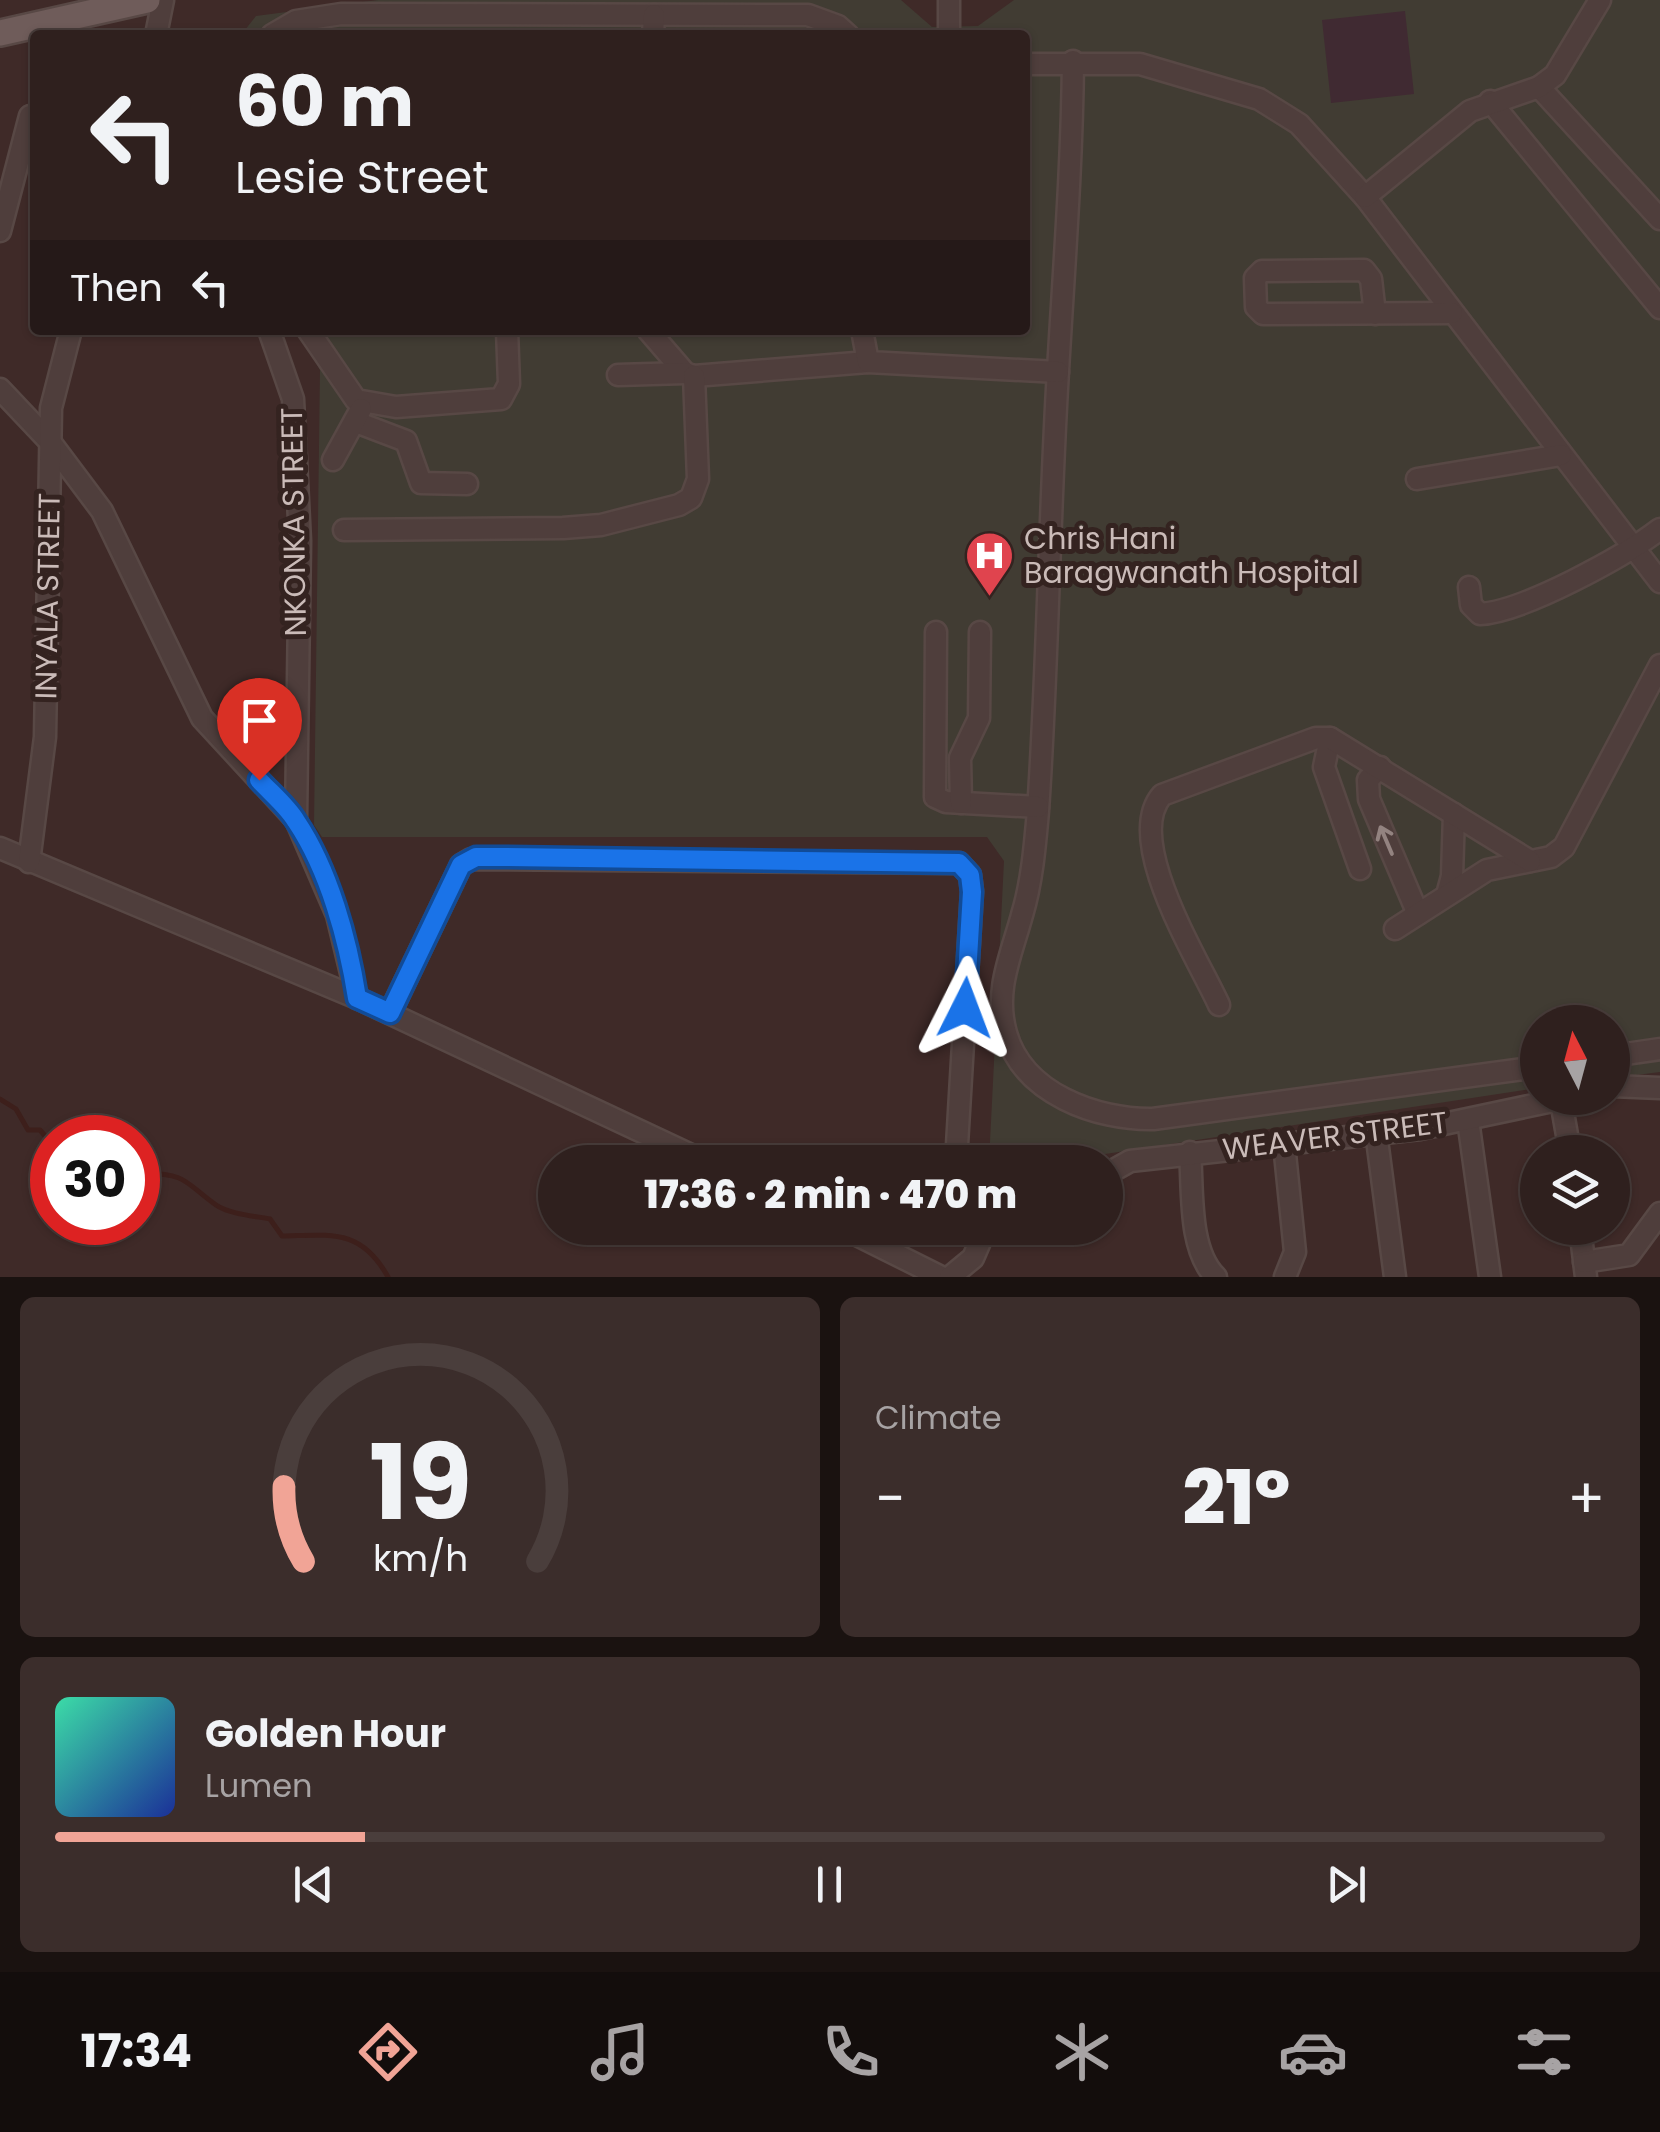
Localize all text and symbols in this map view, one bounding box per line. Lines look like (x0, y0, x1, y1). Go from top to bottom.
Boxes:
text: 60 m (235, 52, 414, 151)
icon: left (70, 70, 200, 200)
text: Lesie Street (235, 146, 489, 209)
icon: left (183, 260, 238, 315)
text: Then (70, 261, 163, 314)
street label: NKONKA STREET (270, 407, 317, 637)
street label: INYALA STREET (24, 492, 71, 700)
place label: Chris Hani Baragwanath Hospital (1024, 517, 1359, 594)
hospital icon: Chris Hani Baragwanath Hospital (963, 530, 1015, 598)
pin (217, 678, 302, 781)
icon: arrive (232, 693, 287, 748)
one-way arrow (1376, 825, 1394, 856)
position arrow (913, 956, 1017, 1060)
north arrow (1520, 1005, 1630, 1115)
map controls (1520, 1005, 1630, 1245)
street label: WEAVER STREET (1220, 1100, 1450, 1171)
speed limit sign: 30 (30, 1115, 160, 1245)
button: layers (1520, 1135, 1630, 1245)
text: 17:36 · 2 min · 470 m (644, 1168, 1017, 1221)
text: Climate (875, 1395, 1002, 1440)
text: 19 (368, 1410, 472, 1555)
text: 21° (1183, 1445, 1290, 1550)
text: − (875, 1460, 905, 1537)
text: + (1567, 1460, 1605, 1537)
text: km/h (372, 1533, 468, 1584)
text: Golden Hour (205, 1707, 446, 1760)
text: Lumen (205, 1763, 313, 1808)
icon: previous (286, 1857, 341, 1912)
icon: pause (802, 1857, 857, 1912)
icon: next (1319, 1857, 1374, 1912)
icon: directions (353, 2017, 423, 2087)
icon: music (585, 2017, 655, 2087)
icon: phone (816, 2017, 886, 2087)
icon: climate (1047, 2017, 1117, 2087)
icon: car (1278, 2017, 1348, 2087)
icon: filters (1509, 2017, 1579, 2087)
text: 17:34 (81, 2020, 192, 2083)

